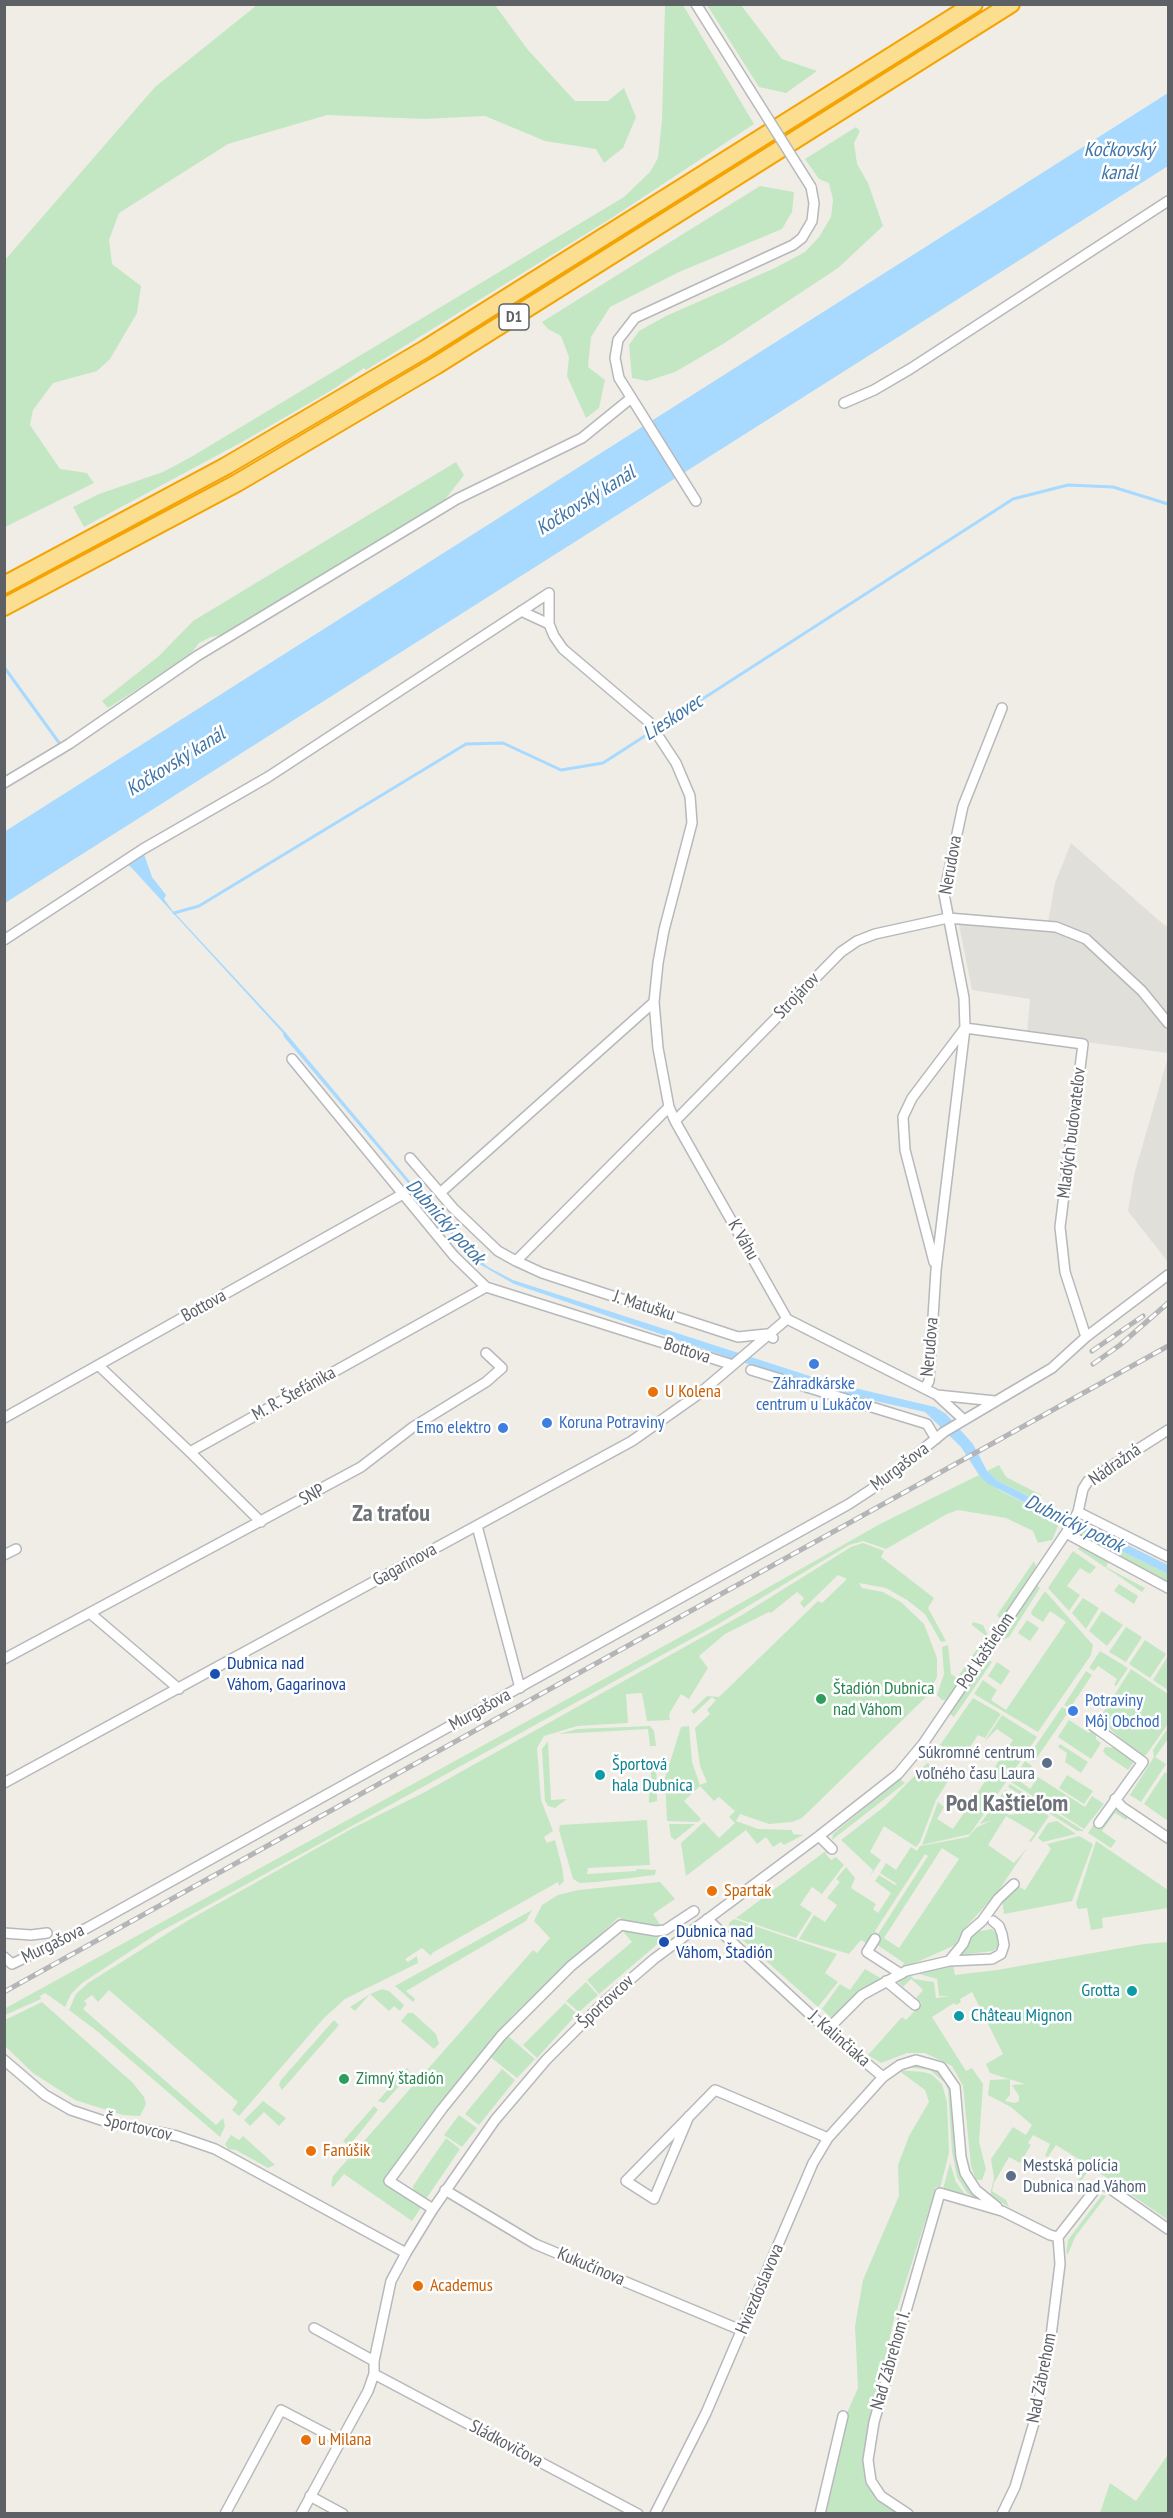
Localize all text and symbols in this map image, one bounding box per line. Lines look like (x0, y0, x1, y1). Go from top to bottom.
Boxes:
water label: Kočkovský kanál (1084, 138, 1154, 185)
road number: D1 (499, 304, 529, 330)
water label: Kočkovský kanál (532, 461, 640, 541)
water label: Lieskovec (639, 690, 707, 746)
water label: Kočkovský kanál (122, 722, 230, 802)
street label: Nerudova (935, 834, 967, 896)
street label: Strojárov (770, 968, 824, 1024)
street label: Mladých budovateľov (1053, 1066, 1091, 1200)
water label: Dubnický potok (400, 1174, 490, 1270)
street label: K Váhu (723, 1216, 763, 1264)
street label: Bottova (178, 1285, 230, 1327)
street label: J. Matušku (610, 1286, 678, 1326)
street label: Nerudova (917, 1316, 943, 1378)
street label: Bottova (661, 1333, 713, 1369)
marker: Záhradkárske centrum u Lukáčov (807, 1357, 821, 1371)
street label: M. R. Štefánika (249, 1362, 339, 1426)
place label: Záhradkárske centrum u Lukáčov (756, 1373, 872, 1416)
place label: U Kolena (665, 1381, 721, 1403)
marker: U Kolena (646, 1385, 660, 1399)
place label: Koruna Potraviny (559, 1412, 665, 1434)
marker: Koruna Potraviny (540, 1416, 554, 1430)
place label: Emo elektro (416, 1417, 491, 1439)
marker: Emo elektro (496, 1421, 510, 1435)
street label: Murgašova (867, 1438, 933, 1496)
street label: Nádražná (1085, 1439, 1145, 1491)
street label: SNP (296, 1479, 328, 1511)
water label: Dubnický potok (1021, 1490, 1127, 1558)
district label: Za traťou (352, 1500, 430, 1528)
street label: Gagarinova (369, 1539, 441, 1591)
street label: Pod kaštieľom (953, 1609, 1019, 1693)
place label: Dubnica nad Váhom, Gagarinova (227, 1653, 346, 1696)
marker: Dubnica nad Váhom, Gagarinova (208, 1667, 222, 1681)
place label: Štadión Dubnica nad Váhom (833, 1678, 935, 1720)
street label: Murgašova (445, 1684, 515, 1736)
place label: Potraviny Môj Obchod (1085, 1690, 1160, 1732)
marker: Štadión Dubnica nad Váhom (814, 1692, 828, 1706)
marker: Potraviny Môj Obchod (1066, 1704, 1080, 1718)
place label: Súkromné centrum voľného času Laura (916, 1742, 1035, 1784)
place label: Športová hala Dubnica (612, 1754, 693, 1796)
marker: Súkromné centrum voľného času Laura (1040, 1756, 1054, 1770)
marker: Športová hala Dubnica (593, 1768, 607, 1782)
district label: Pod Kaštieľom (946, 1790, 1068, 1818)
place label: Spartak (724, 1880, 771, 1902)
marker: Spartak (705, 1884, 719, 1898)
street label: Murgašova (18, 1920, 88, 1968)
place label: Dubnica nad Váhom, Štadión (676, 1921, 773, 1964)
marker: Dubnica nad Váhom, Štadión (657, 1935, 671, 1949)
street label: Športovcov (573, 1971, 639, 2033)
place label: Grotta (1081, 1980, 1120, 2002)
marker: Grotta (1125, 1984, 1139, 1998)
place label: Château Mignon (971, 2005, 1072, 2027)
street label: J. Kalinčiaka (804, 2006, 874, 2072)
marker: Château Mignon (952, 2009, 966, 2023)
place label: Zimný štadión (356, 2068, 444, 2090)
marker: Zimný štadión (337, 2072, 351, 2086)
street label: Športovcov (102, 2110, 174, 2146)
place label: Fanúšik (323, 2140, 370, 2162)
marker: Fanúšik (304, 2144, 318, 2158)
place label: Mestská polícia Dubnica nad Váhom (1023, 2155, 1146, 2198)
marker: Mestská polícia Dubnica nad Váhom (1004, 2169, 1018, 2183)
street label: Hviezdoslavova (731, 2241, 789, 2337)
street label: Kukučínova (554, 2243, 628, 2291)
place label: Academus (430, 2275, 493, 2297)
marker: Academus (411, 2279, 425, 2293)
street label: Nad Zábrehom I. (867, 2308, 915, 2412)
street label: Nad Zábrehom (1023, 2331, 1061, 2425)
street label: Sládkovičova (466, 2416, 546, 2472)
place label: u Milana (318, 2429, 371, 2451)
marker: u Milana (299, 2433, 313, 2447)

